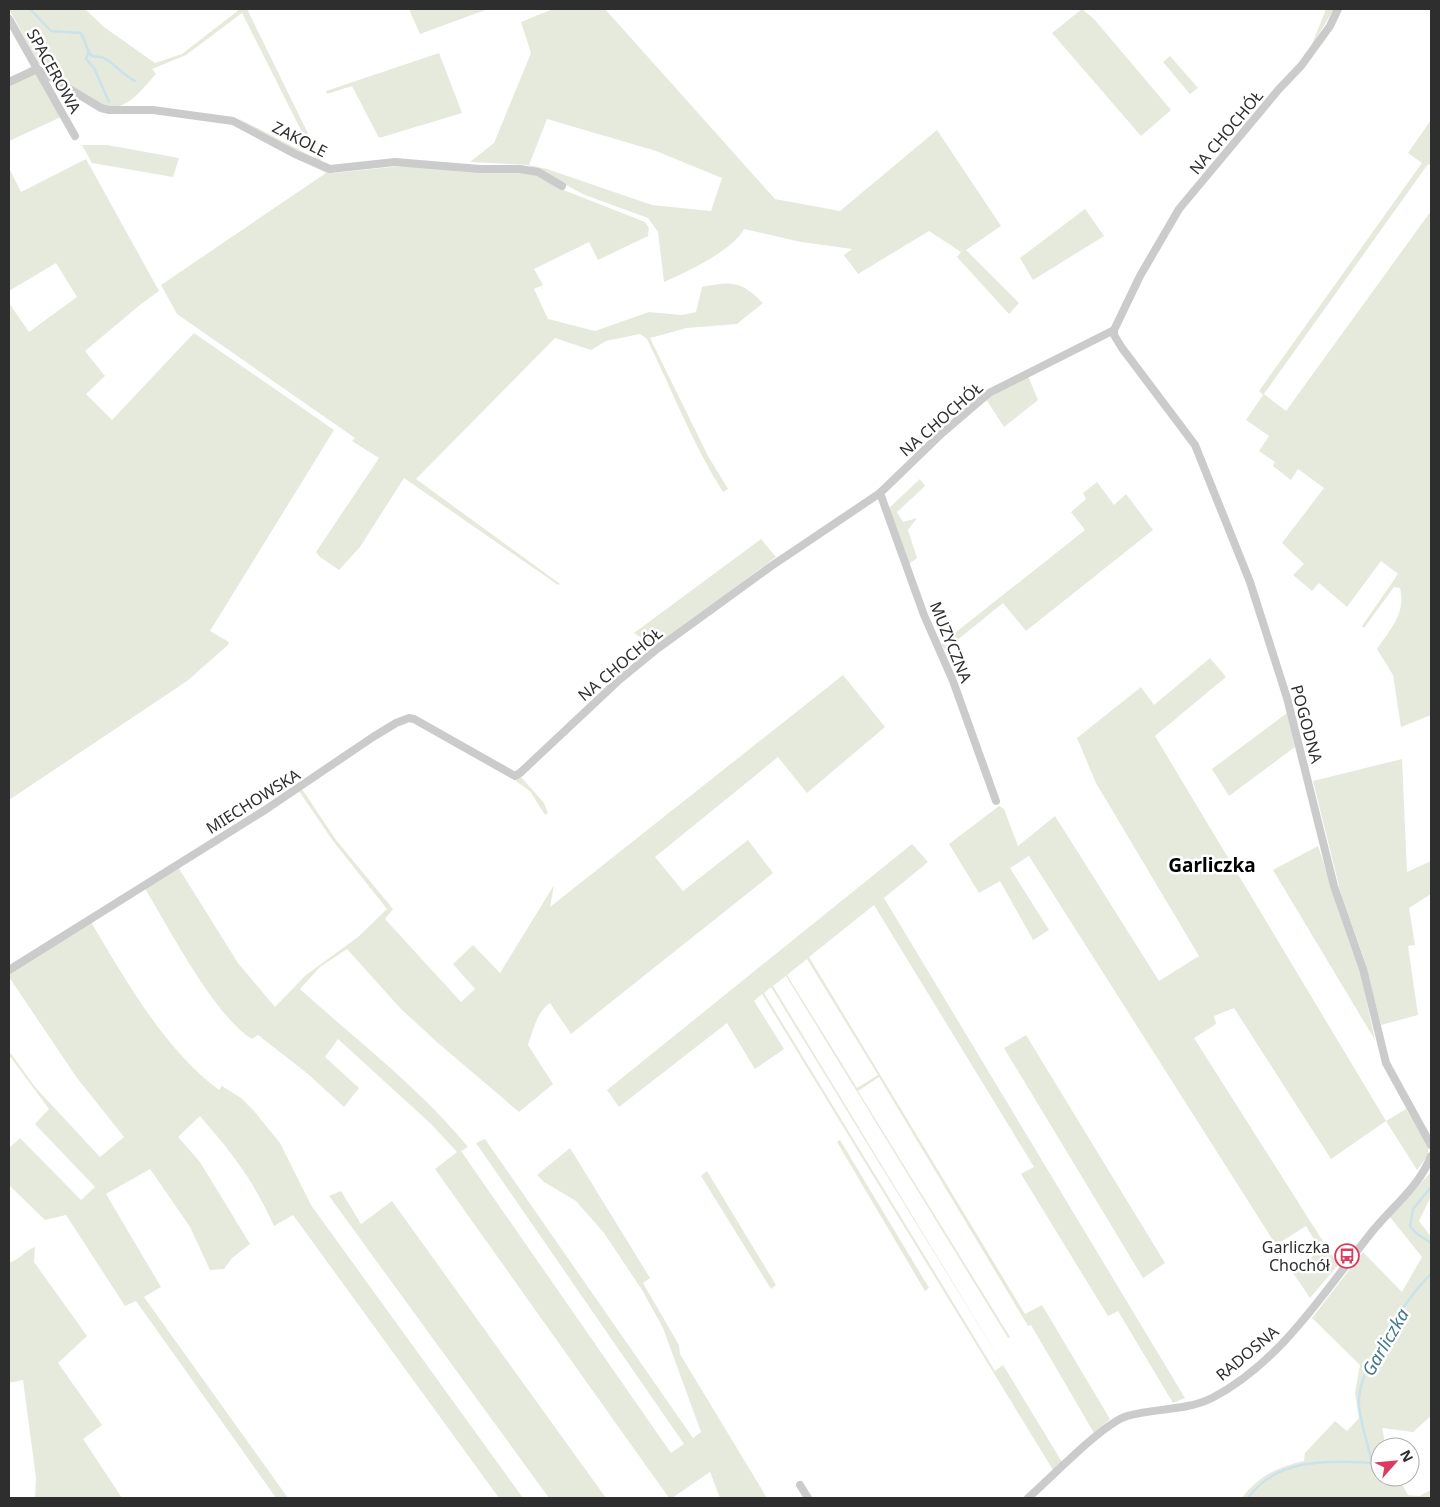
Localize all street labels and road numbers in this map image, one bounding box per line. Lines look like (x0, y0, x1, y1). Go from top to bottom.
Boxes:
street label: SPACEROWA (22, 25, 87, 118)
street label: NA CHOCHÓŁ (1184, 85, 1268, 179)
street label: ZAKOLE (269, 116, 331, 162)
street label: NA CHOCHÓŁ (895, 377, 987, 461)
street label: MUZYCZNA (925, 598, 978, 687)
street label: NA CHOCHÓŁ (573, 622, 667, 706)
street label: POGODNA (1286, 682, 1328, 766)
street label: MIECHOWSKA (202, 763, 305, 839)
street label: RADOSNA (1211, 1320, 1284, 1386)

